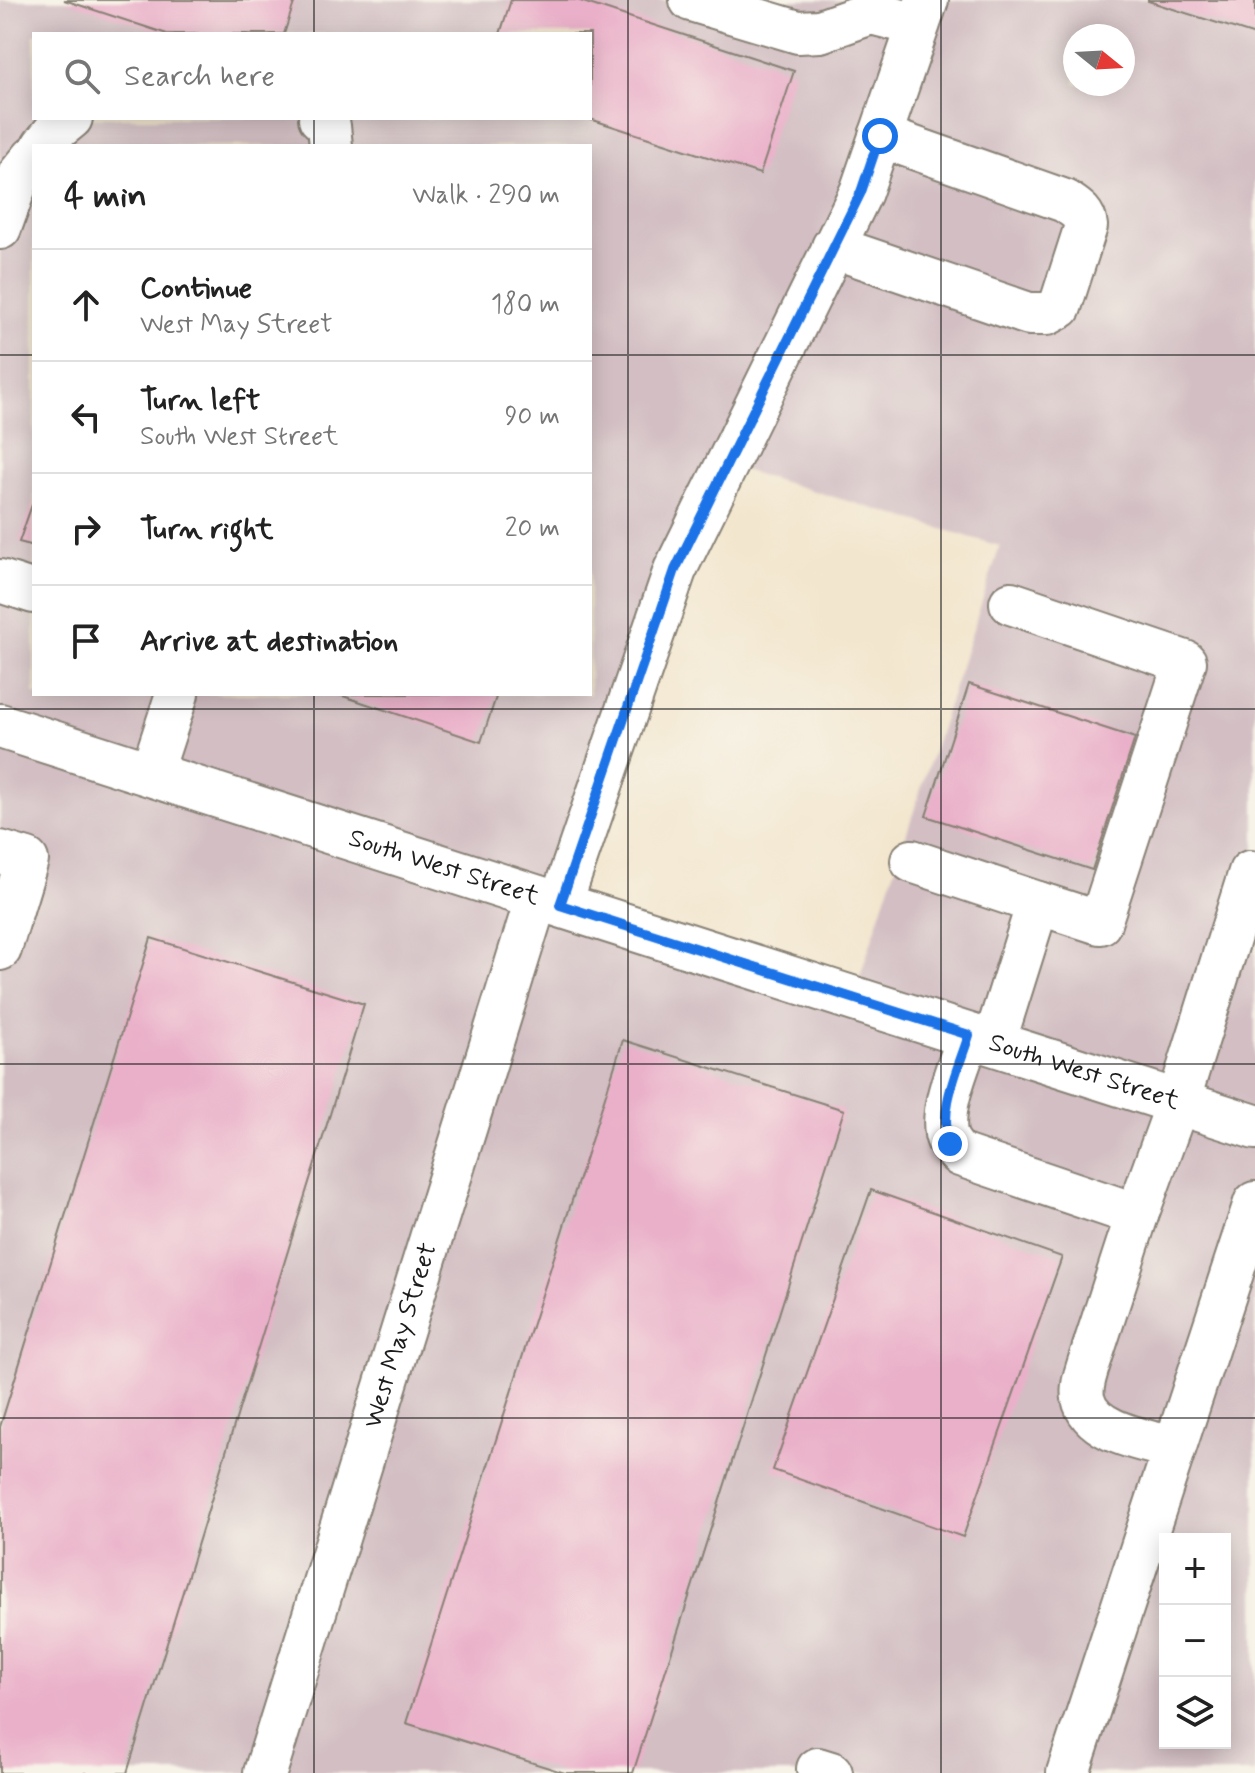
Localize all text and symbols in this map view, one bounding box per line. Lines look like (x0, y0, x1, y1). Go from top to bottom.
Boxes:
north arrow (1063, 24, 1135, 96)
search box (32, 32, 592, 120)
icon: search (60, 54, 104, 98)
text: Search here (124, 57, 275, 96)
route start (862, 118, 898, 154)
text: 4 min (64, 174, 147, 219)
text: Walk · 290 m (412, 179, 560, 213)
text: Continue (140, 269, 252, 308)
icon: ahead (64, 283, 108, 327)
text: 180 m (491, 288, 560, 322)
text: West May Street (140, 308, 333, 342)
text: Turn left (140, 381, 260, 420)
icon: left (64, 395, 108, 439)
text: 90 m (505, 400, 560, 434)
text: South West Street (140, 420, 338, 454)
icon: right (64, 507, 108, 551)
text: Turn right (140, 510, 273, 549)
text: 20 m (505, 512, 560, 546)
icon: arrive (64, 619, 108, 663)
text: Arrive at destination (140, 622, 398, 661)
street label: South West Street (344, 821, 544, 914)
street label: South West Street (984, 1026, 1184, 1119)
route end (932, 1126, 968, 1162)
street label: West May Street (356, 1239, 446, 1433)
map controls (1159, 1533, 1231, 1749)
button: + (1159, 1533, 1231, 1605)
button: − (1159, 1605, 1231, 1677)
button: layers (1159, 1677, 1231, 1749)

